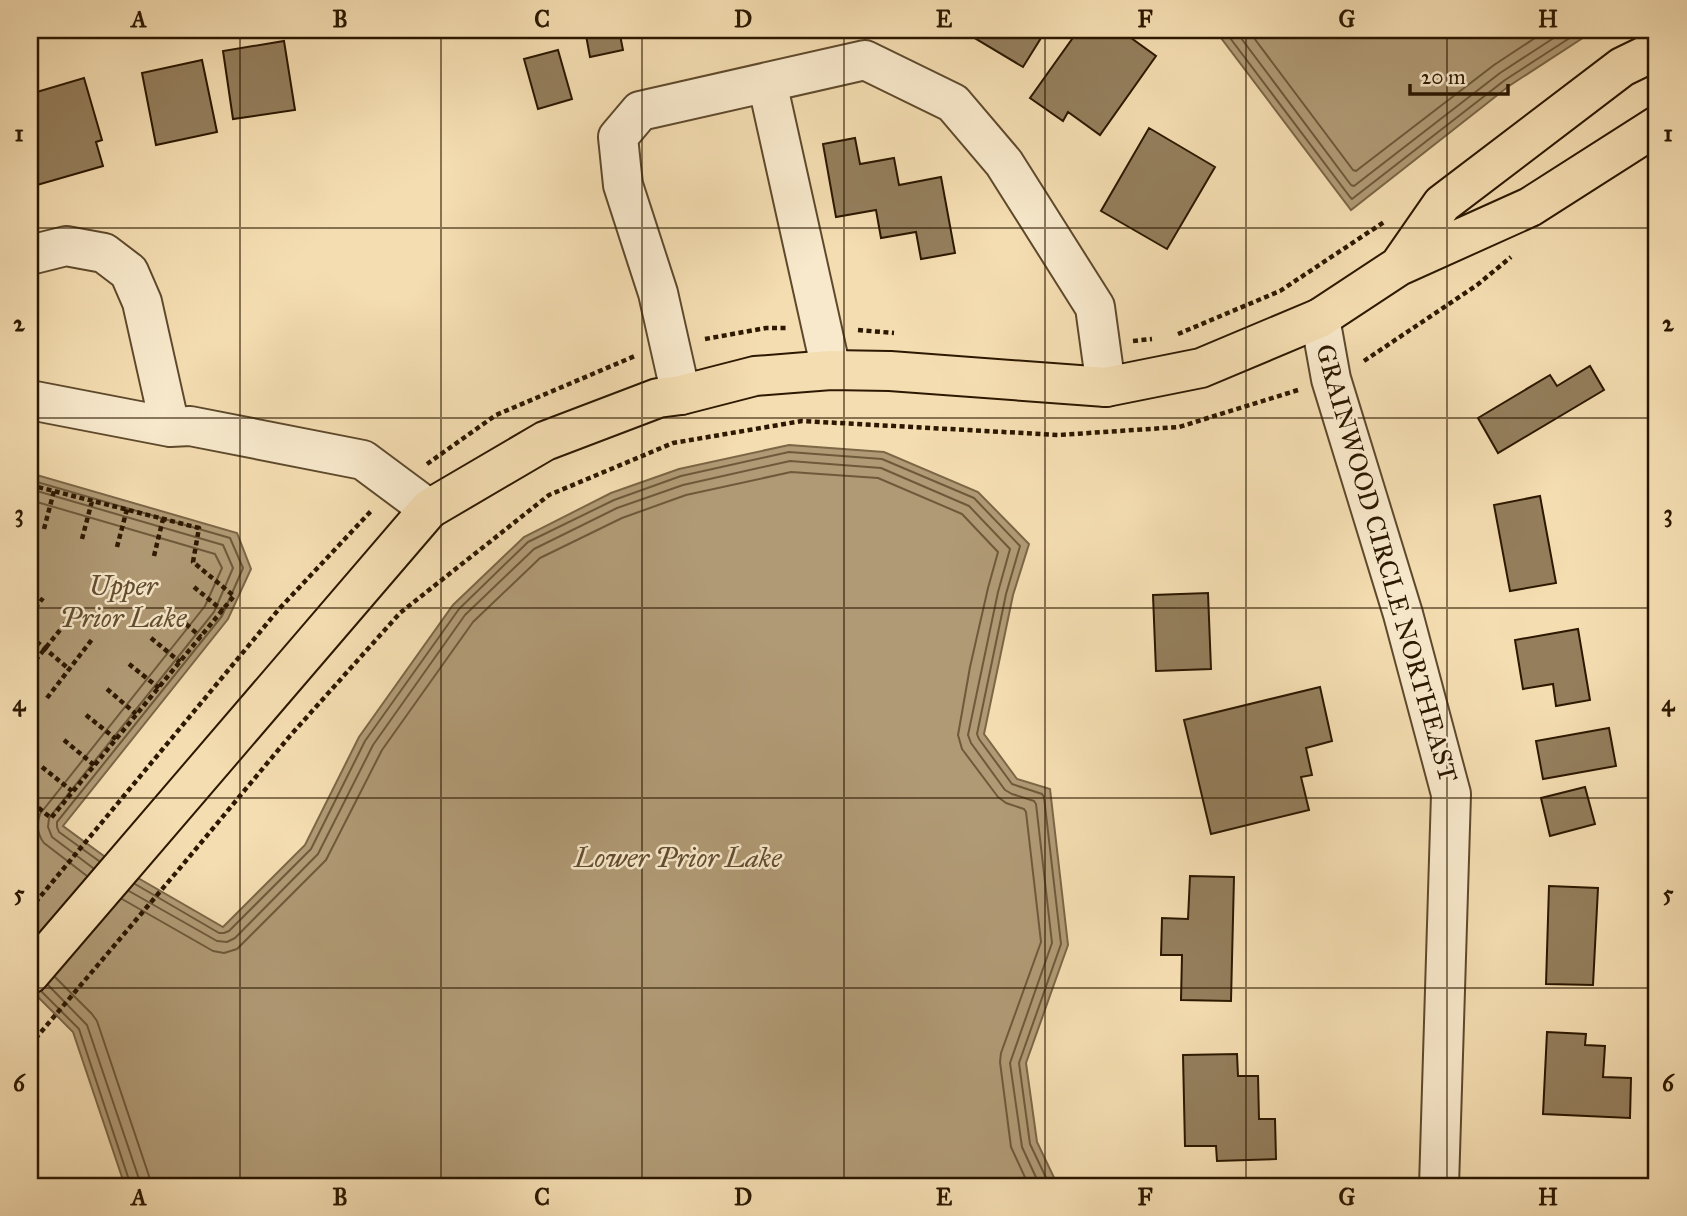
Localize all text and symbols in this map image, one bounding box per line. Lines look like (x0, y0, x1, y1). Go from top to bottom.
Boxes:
text: A (129, 5, 147, 33)
text: B (332, 5, 348, 33)
text: C (534, 5, 550, 33)
text: D (734, 5, 752, 33)
text: E (936, 5, 953, 33)
text: F (1137, 5, 1153, 33)
text: G (1339, 5, 1356, 33)
text: H (1538, 5, 1558, 33)
scale bar (1410, 52, 1508, 96)
text: 20 m (1421, 64, 1466, 90)
text: 1 (14, 119, 24, 147)
text: 1 (1663, 119, 1673, 147)
text: 2 (13, 309, 25, 337)
text: 2 (1662, 309, 1674, 337)
street label: GRAINWOOD CIRCLE NORTHEAST (1309, 340, 1465, 786)
text: 3 (14, 499, 24, 528)
text: 3 (1663, 499, 1673, 528)
water label: Upper Prior Lake (60, 568, 187, 635)
text: 4 (13, 689, 27, 717)
text: 4 (1662, 689, 1676, 717)
water label: Lower Prior Lake (572, 840, 782, 875)
text: 5 (14, 879, 25, 907)
text: 5 (1663, 879, 1674, 907)
text: 6 (13, 1069, 26, 1097)
text: 6 (1662, 1069, 1675, 1097)
text: A (129, 1183, 147, 1211)
text: B (332, 1183, 348, 1211)
text: C (534, 1183, 550, 1211)
text: D (734, 1183, 752, 1211)
text: E (936, 1183, 953, 1211)
text: F (1137, 1183, 1153, 1211)
text: G (1339, 1183, 1356, 1211)
text: H (1538, 1183, 1558, 1211)

